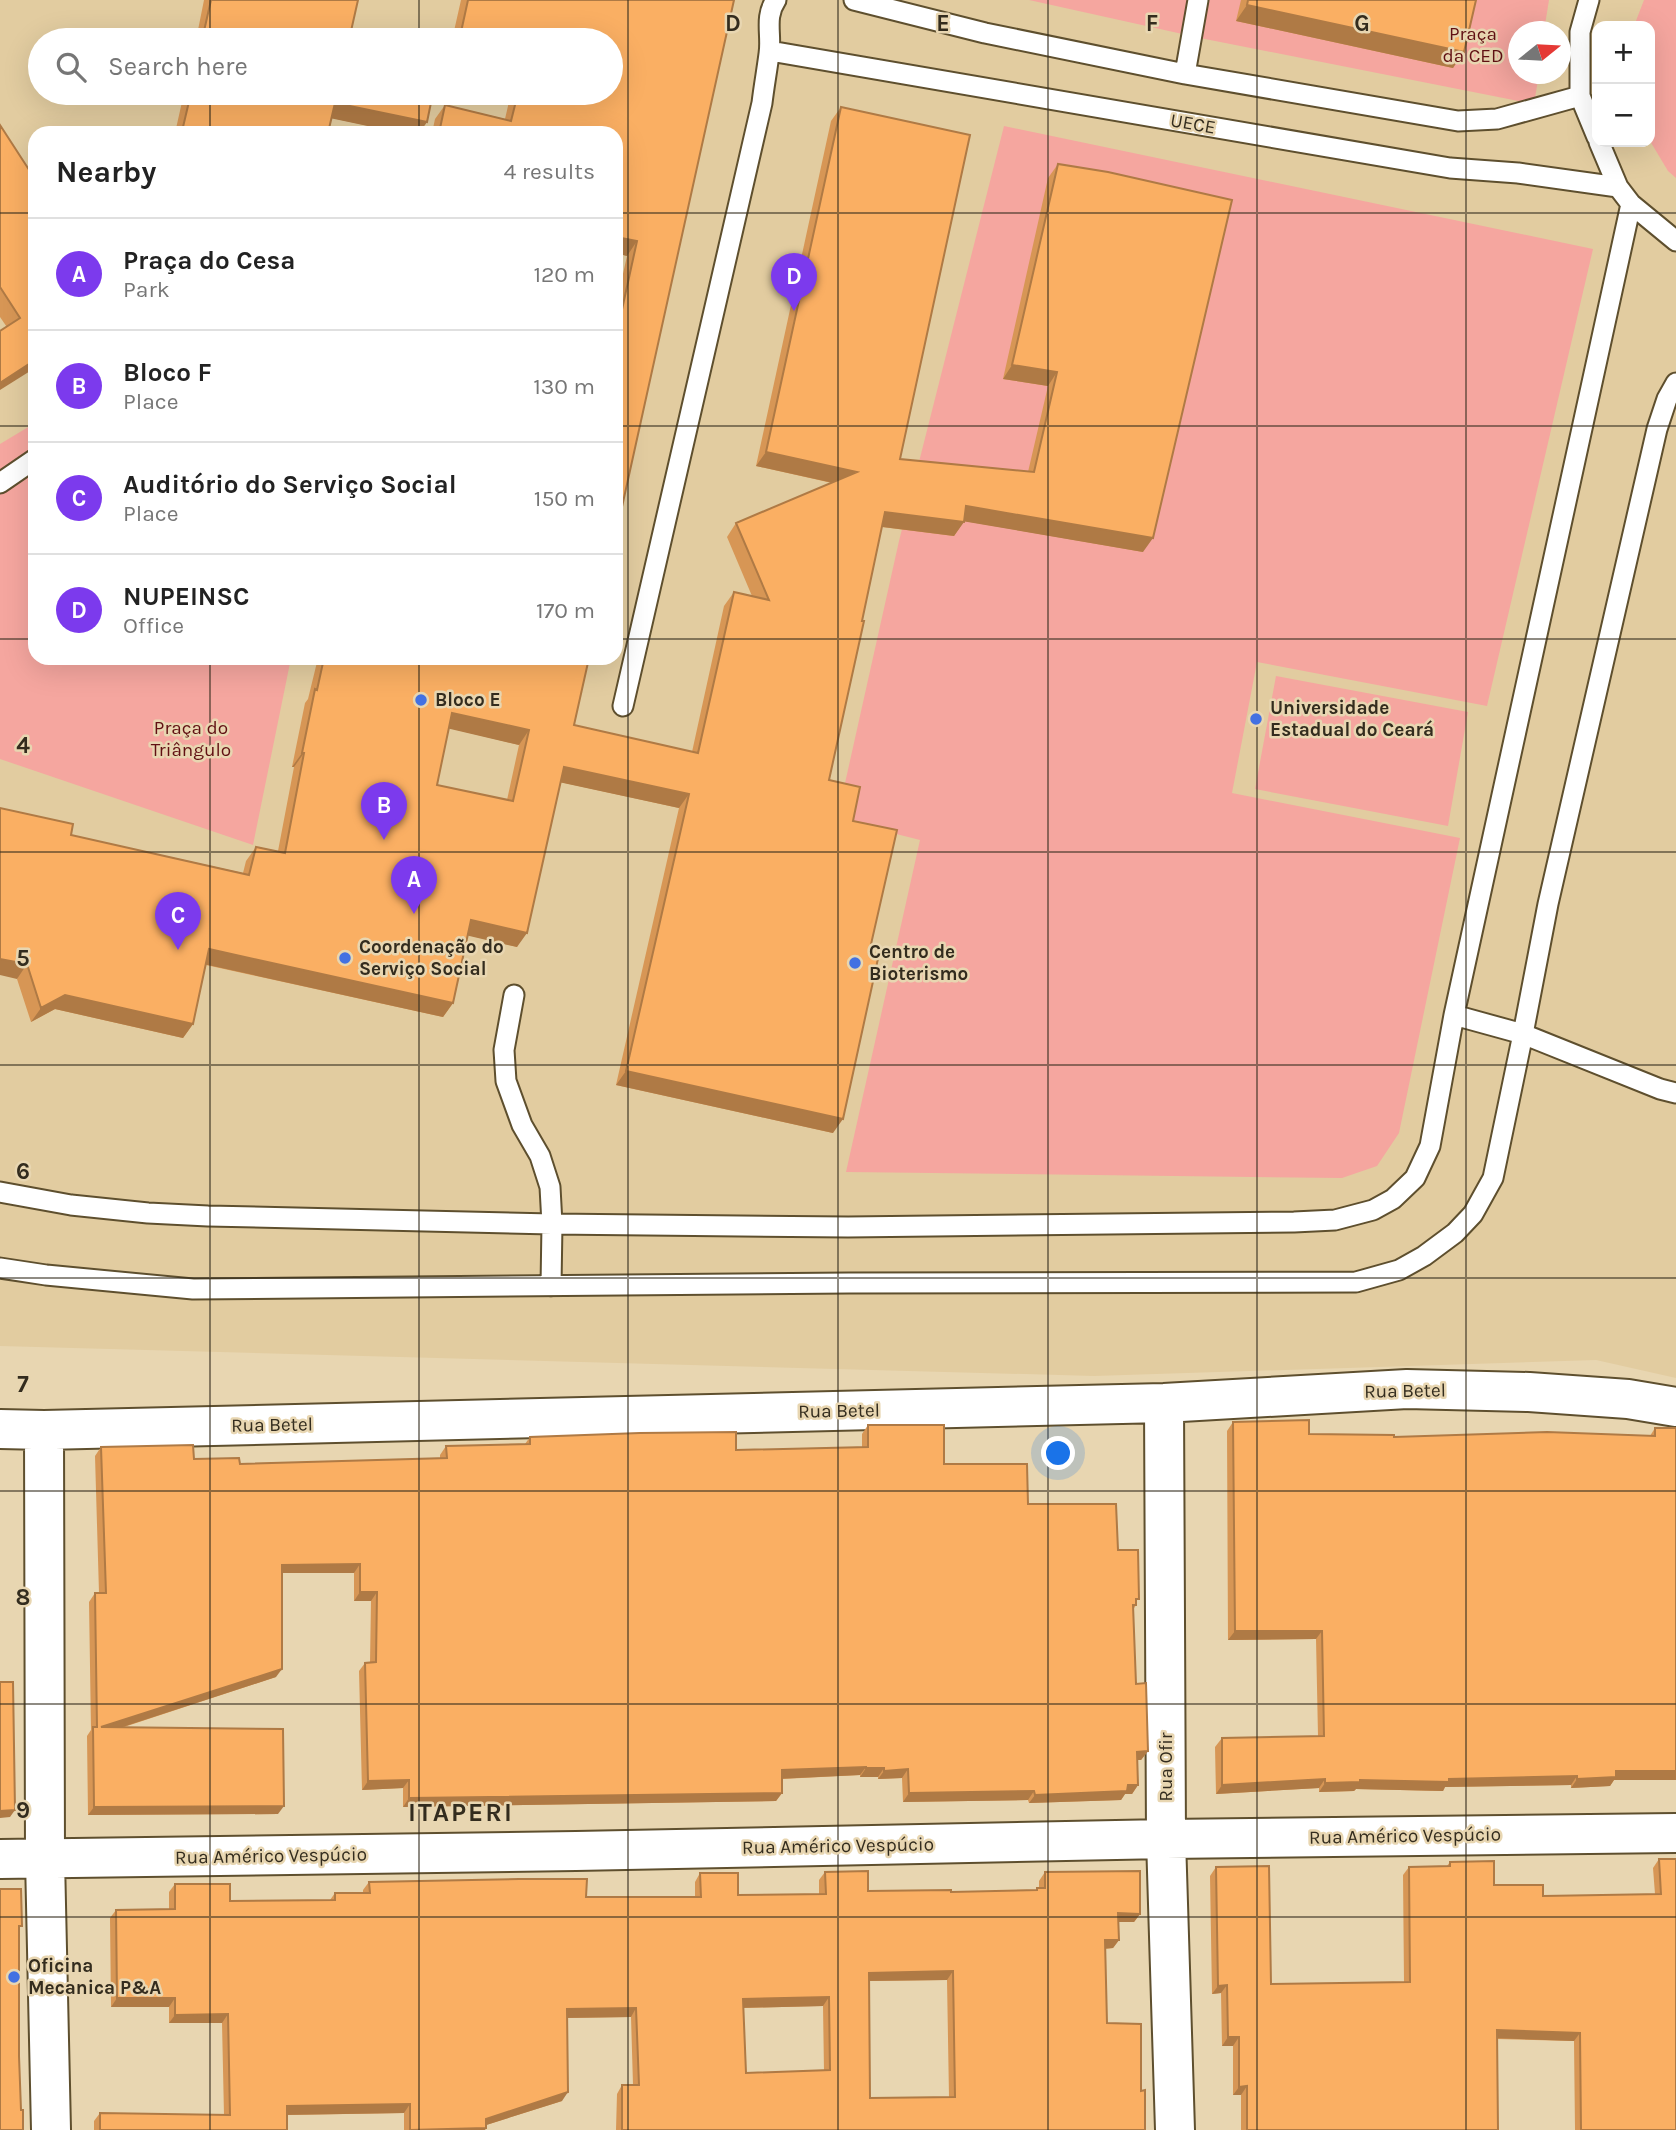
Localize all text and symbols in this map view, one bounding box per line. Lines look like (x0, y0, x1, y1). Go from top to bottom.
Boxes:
text: D (725, 10, 741, 37)
text: E (936, 10, 950, 37)
text: F (1146, 10, 1158, 37)
text: G (1354, 10, 1370, 37)
north arrow (1508, 21, 1571, 84)
map controls (1592, 21, 1655, 147)
button: + (1592, 21, 1655, 84)
park label: Praça da CED (1442, 23, 1504, 67)
search box (28, 28, 623, 105)
icon: search (52, 48, 90, 86)
text: Search here (108, 51, 248, 82)
button: − (1592, 84, 1655, 147)
street label: UECE (1169, 109, 1217, 139)
text: Nearby (56, 154, 156, 190)
text: 4 results (503, 158, 595, 185)
text: Praça do Cesa (123, 245, 296, 276)
pin: D (771, 253, 817, 311)
text: A (72, 261, 86, 288)
text: 120 m (533, 261, 595, 288)
text: Park (123, 276, 170, 303)
text: Bloco F (123, 357, 212, 388)
text: B (72, 373, 86, 400)
text: 130 m (533, 373, 595, 400)
text: Place (123, 388, 179, 415)
text: Auditório do Serviço Social (123, 469, 457, 500)
text: C (72, 485, 86, 512)
text: 150 m (534, 485, 595, 512)
text: Place (123, 500, 179, 527)
text: NUPEINSC (123, 581, 250, 612)
text: D (71, 597, 87, 624)
text: 170 m (536, 597, 595, 624)
text: Office (123, 612, 184, 639)
place label: Bloco E (435, 689, 501, 711)
marker: Bloco E (413, 692, 429, 708)
place label: Universidade Estadual do Ceará (1270, 697, 1434, 741)
marker: Universidade Estadual do Ceará (1248, 711, 1264, 727)
park label: Praça do Triângulo (151, 717, 231, 761)
text: 4 (16, 732, 30, 759)
pin: B (361, 782, 407, 840)
pin: A (391, 856, 437, 914)
pin: C (155, 892, 201, 950)
place label: Coordenação do Serviço Social (359, 936, 504, 980)
place label: Centro de Bioterismo (869, 941, 968, 985)
text: 5 (16, 945, 30, 972)
marker: Coordenação do Serviço Social (337, 950, 353, 966)
marker: Centro de Bioterismo (847, 955, 863, 971)
text: 6 (16, 1158, 30, 1185)
text: 7 (17, 1371, 29, 1398)
street label: Rua Betel (1364, 1379, 1446, 1403)
street label: Rua Betel (798, 1399, 880, 1423)
street label: Rua Betel (231, 1413, 313, 1437)
your location (1041, 1436, 1075, 1470)
text: 8 (16, 1584, 30, 1611)
street label: Rua Ofir (1155, 1732, 1177, 1802)
text: 9 (16, 1797, 30, 1824)
district label: ITAPERI (408, 1797, 514, 1828)
street label: Rua Américo Vespúcio (1309, 1823, 1501, 1849)
street label: Rua Américo Vespúcio (742, 1833, 934, 1859)
street label: Rua Américo Vespúcio (175, 1843, 367, 1869)
place label: Oficina Mecanica P&A (28, 1955, 161, 1999)
marker: Oficina Mecanica P&A (6, 1969, 22, 1985)

